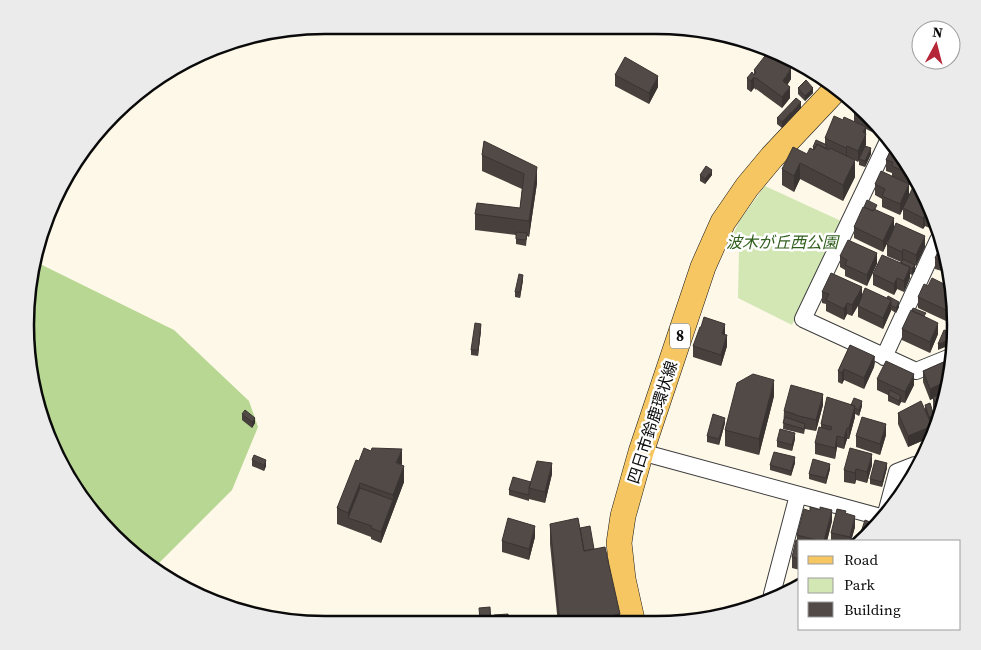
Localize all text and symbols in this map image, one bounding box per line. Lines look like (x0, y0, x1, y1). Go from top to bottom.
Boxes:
north arrow (911, 20, 961, 70)
text: N (931, 22, 944, 43)
park label: 波木が丘西公園 (726, 231, 840, 253)
road number: 8 (670, 324, 690, 348)
street label: 四日市鈴鹿環状線 (622, 358, 682, 486)
legend (798, 540, 961, 630)
text: Road (844, 549, 878, 570)
text: Park (844, 574, 876, 595)
text: Building (844, 599, 901, 620)

